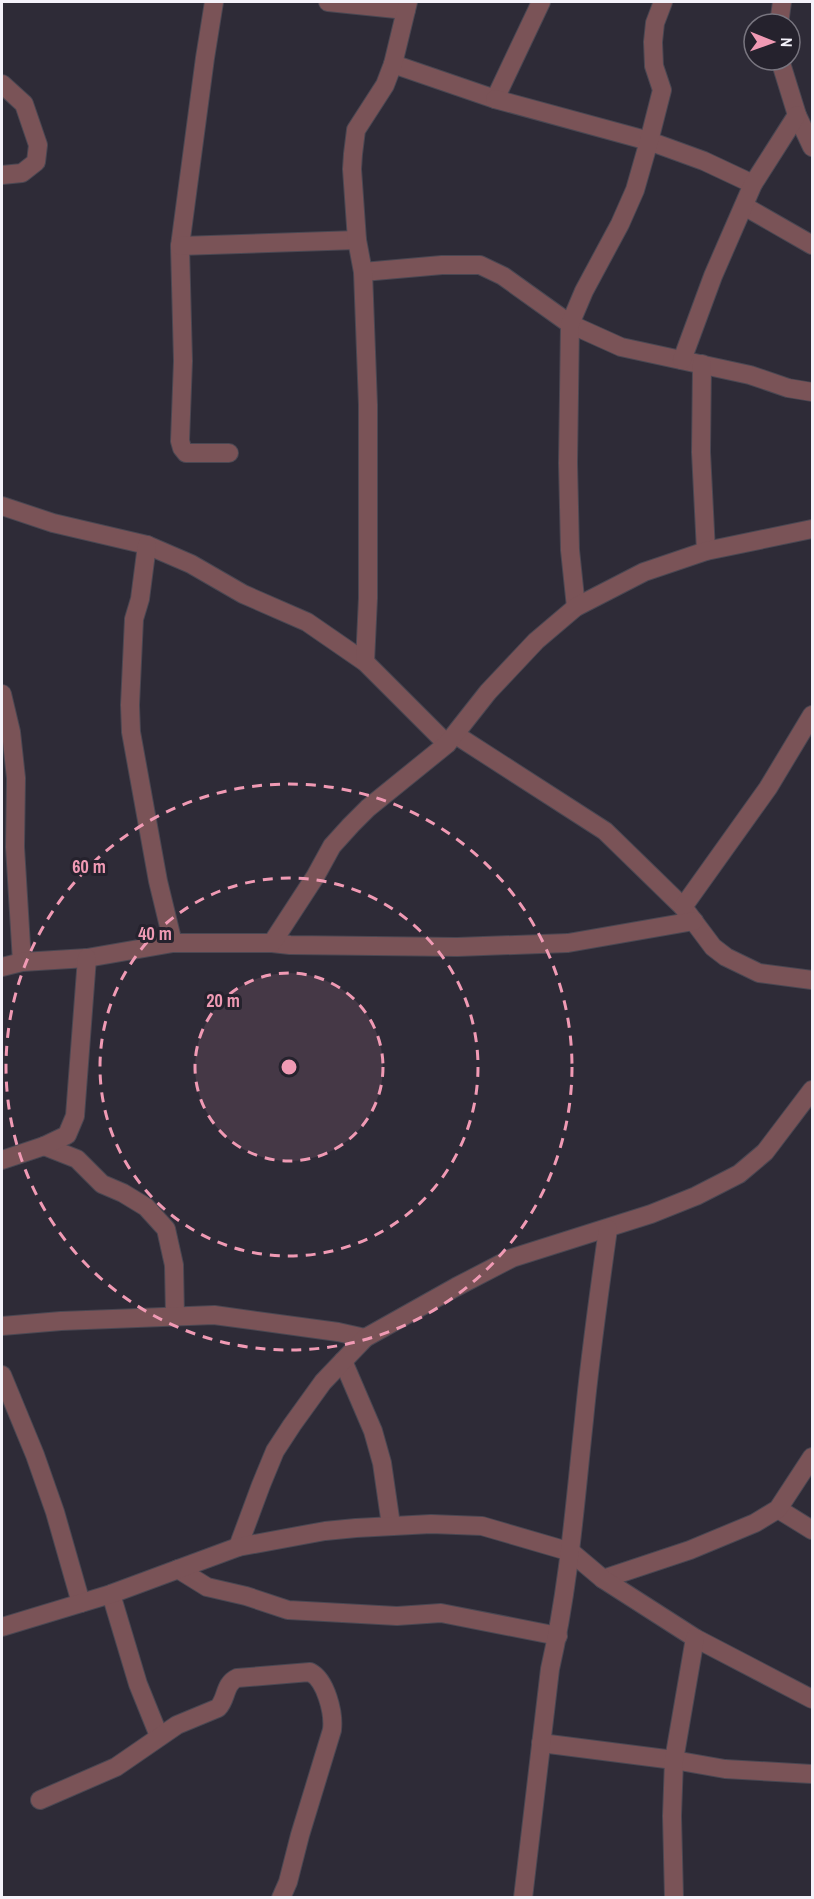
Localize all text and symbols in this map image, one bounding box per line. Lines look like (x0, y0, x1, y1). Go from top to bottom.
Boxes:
north arrow (742, 12, 802, 72)
text: N (776, 37, 798, 47)
text: 60 m (72, 854, 106, 879)
text: 40 m (138, 921, 172, 946)
text: 20 m (206, 988, 240, 1013)
centre of rings (279, 1057, 299, 1077)

